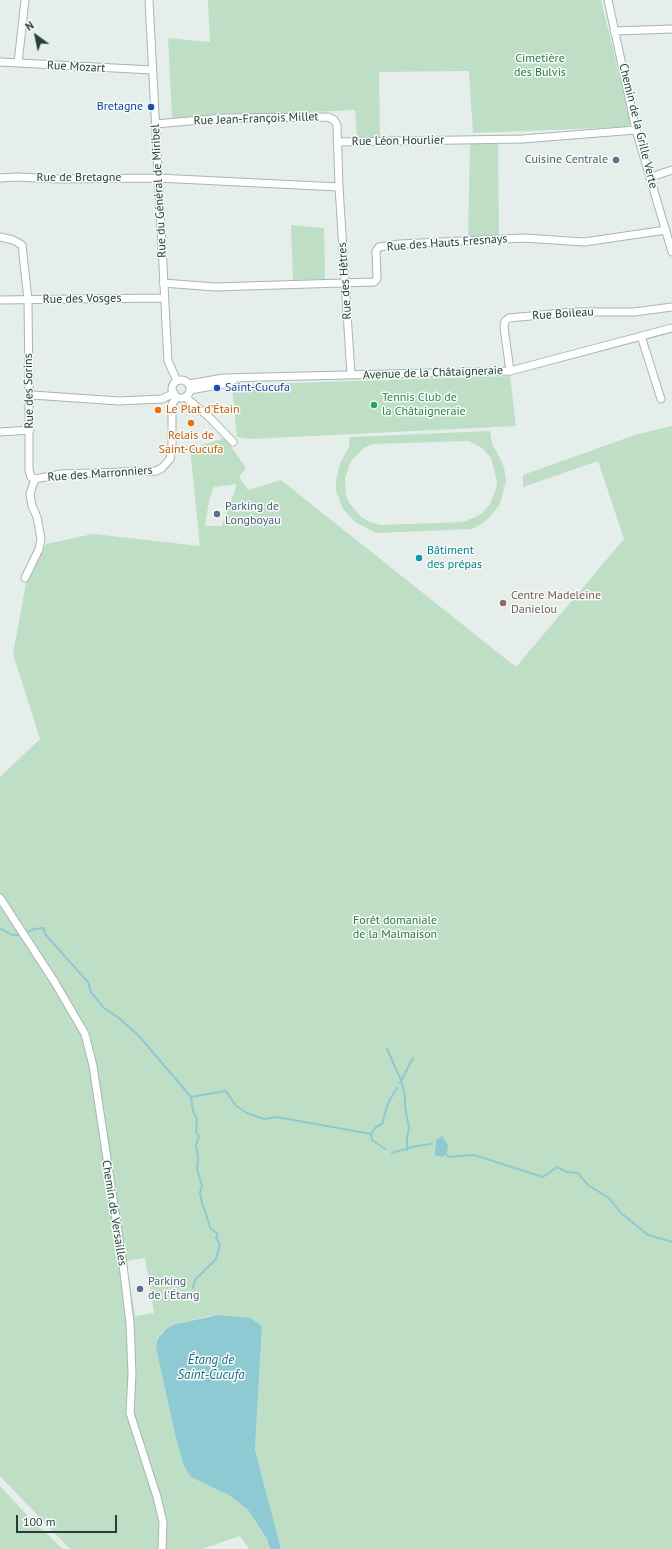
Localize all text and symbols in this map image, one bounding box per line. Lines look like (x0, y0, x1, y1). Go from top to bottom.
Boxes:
north arrow (16, 16, 56, 56)
text: N (23, 18, 36, 34)
park label: Cimetière des Bulvis (514, 52, 566, 80)
street label: Rue Mozart (46, 58, 106, 76)
street label: Chemin de la Grille Verte (615, 62, 661, 190)
place label: Bretagne (97, 100, 143, 114)
marker: Bretagne (146, 102, 156, 112)
street label: Rue Jean-François Millet (193, 110, 319, 128)
street label: Rue du Général de Miribel (148, 124, 170, 258)
street label: Rue Léon Hourlier (352, 133, 444, 149)
place label: Cuisine Centrale (525, 153, 608, 167)
marker: Cuisine Centrale (611, 155, 621, 165)
street label: Rue de Bretagne (37, 171, 121, 185)
street label: Rue des Hauts Fresnays (386, 232, 508, 254)
street label: Rue des Hêtres (335, 242, 355, 320)
street label: Rue des Vosges (42, 291, 122, 307)
street label: Rue Boileau (532, 305, 594, 323)
street label: Rue des Sorins (21, 353, 37, 429)
street label: Avenue de la Châtaigneraie (363, 363, 503, 383)
place label: Saint-Cucufa (225, 381, 290, 395)
marker: Saint-Cucufa (212, 383, 222, 393)
place label: Tennis Club de la Châtaigneraie (382, 391, 466, 419)
marker: Tennis Club de la Châtaigneraie (369, 400, 379, 410)
place label: Le Plat d'Étain (166, 403, 240, 417)
marker: Le Plat d'Étain (153, 405, 163, 415)
marker: Relais de Saint-Cucufa (186, 418, 196, 428)
place label: Relais de Saint-Cucufa (159, 429, 223, 457)
street label: Rue des Marronniers (47, 463, 153, 485)
place label: Parking de Longboyau (225, 500, 281, 528)
marker: Parking de Longboyau (212, 509, 222, 519)
place label: Bâtiment des prépas (427, 544, 482, 572)
marker: Bâtiment des prépas (414, 553, 424, 563)
place label: Centre Madeleine Danielou (511, 589, 601, 617)
marker: Centre Madeleine Danielou (498, 598, 508, 608)
park label: Forêt domaniale de la Malmaison (353, 914, 437, 942)
street label: Chemin de Versailles (99, 1159, 129, 1267)
place label: Parking de l'Étang (148, 1275, 199, 1303)
marker: Parking de l'Étang (135, 1284, 145, 1294)
water label: Étang de Saint-Cucufa (178, 1352, 244, 1383)
scale bar (18, 1507, 119, 1533)
text: 100 m (23, 1514, 56, 1529)

